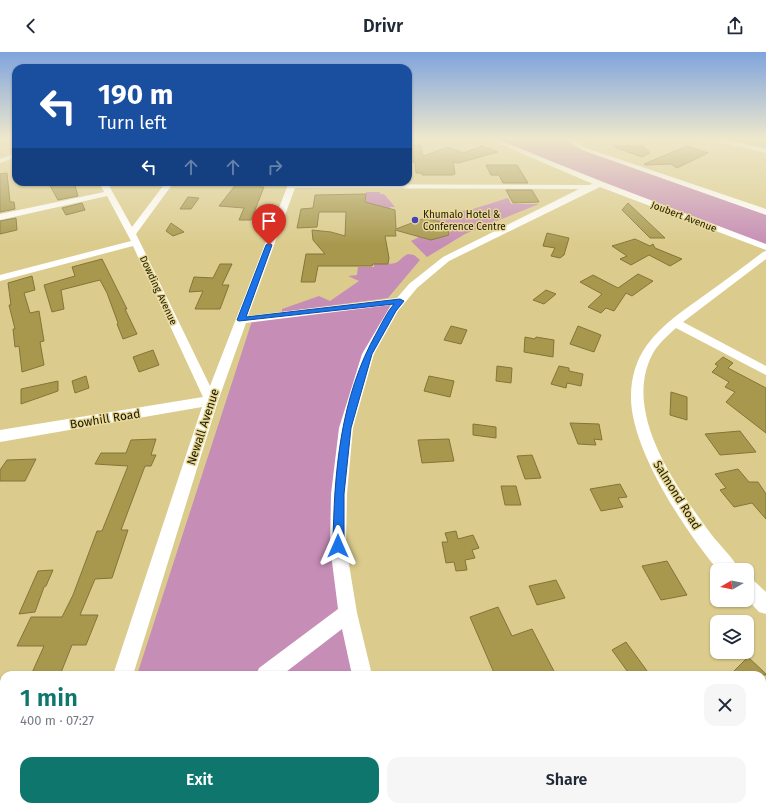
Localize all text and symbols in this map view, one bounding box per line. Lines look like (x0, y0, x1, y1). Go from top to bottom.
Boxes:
icon: back (20, 15, 42, 37)
text: Drivr (363, 15, 403, 37)
icon: share (724, 15, 746, 37)
text: 190 m (98, 78, 173, 111)
icon: left (32, 80, 84, 132)
text: Turn left (98, 112, 167, 134)
icon: left (138, 156, 160, 178)
icon: ahead (180, 156, 202, 178)
icon: ahead (222, 156, 244, 178)
icon: right (264, 156, 286, 178)
street label: Joubert Avenue (649, 199, 718, 235)
pin (252, 204, 286, 245)
place label: Khumalo Hotel & Conference Centre (423, 209, 506, 233)
icon: arrive (258, 210, 280, 232)
marker: Khumalo Hotel & Conference Centre (410, 215, 420, 225)
street label: Dowding Avenue (137, 254, 179, 327)
street label: Newall Avenue (184, 387, 222, 467)
street label: Bowhill Road (69, 407, 141, 431)
street label: Salmond Road (650, 458, 704, 532)
position arrow (317, 525, 359, 567)
north arrow (710, 563, 754, 607)
map controls (710, 563, 754, 659)
button: layers (710, 615, 754, 659)
text: 1 min (20, 684, 78, 712)
button: close (704, 684, 746, 726)
text: 400 m · 07:27 (20, 713, 94, 728)
button: Exit (20, 757, 379, 803)
button: Share (387, 757, 746, 803)

